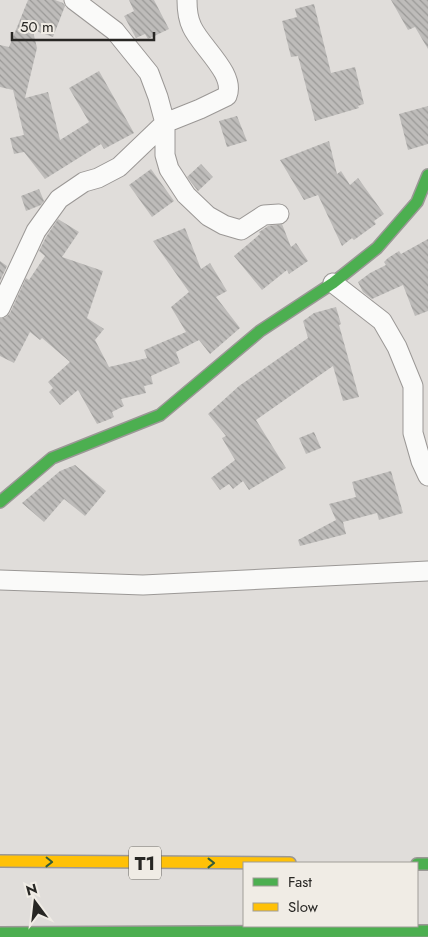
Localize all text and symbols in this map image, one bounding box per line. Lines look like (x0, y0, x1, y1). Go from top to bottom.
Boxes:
scale bar (12, 10, 155, 42)
text: 50 m (20, 16, 54, 38)
road number: T1 (129, 846, 161, 880)
one-way arrow (45, 857, 53, 867)
one-way arrow (208, 858, 215, 868)
legend (243, 862, 418, 927)
text: Fast (288, 871, 312, 893)
north arrow (10, 877, 60, 927)
text: N (24, 878, 40, 901)
text: Slow (288, 896, 319, 918)

